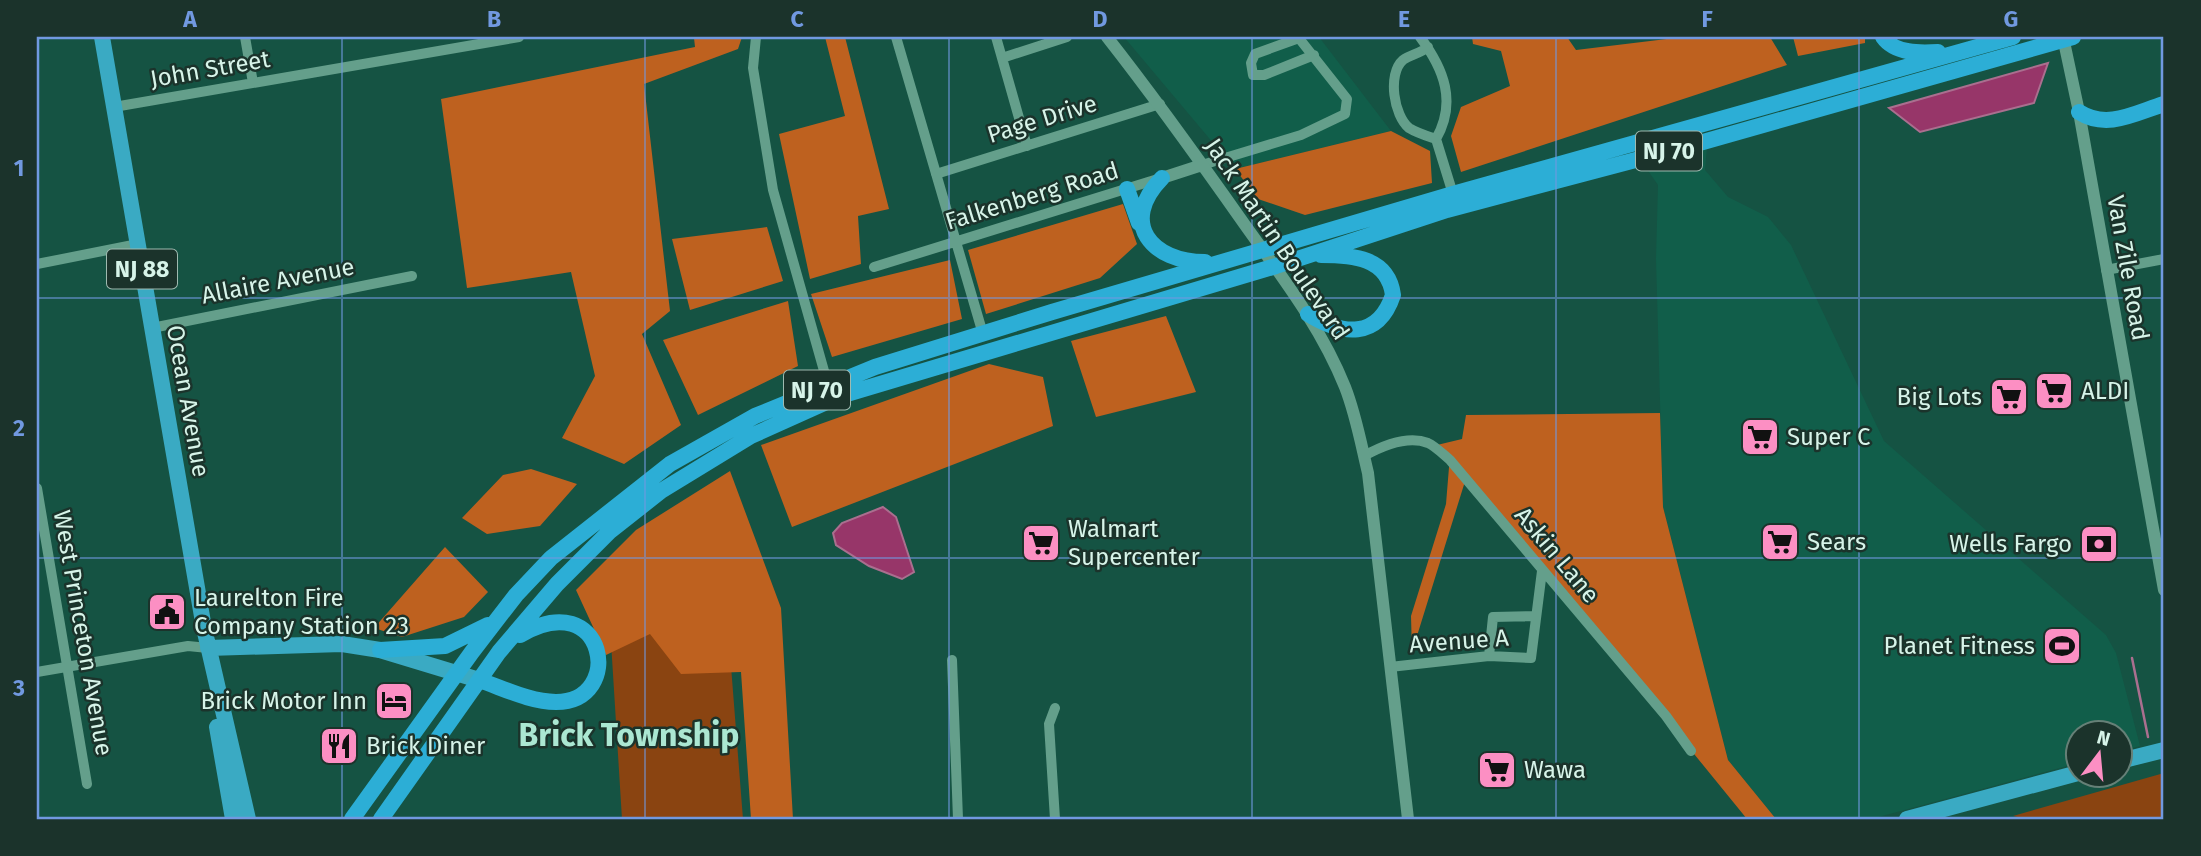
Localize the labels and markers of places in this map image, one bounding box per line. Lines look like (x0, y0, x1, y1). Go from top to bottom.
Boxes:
supermarket icon: ALDI (2033, 370, 2075, 412)
supermarket icon: Big Lots (1988, 376, 2030, 418)
place label: ALDI (2081, 377, 2129, 405)
place label: Big Lots (1897, 383, 1982, 411)
supermarket icon: Super C (1739, 416, 1781, 458)
place label: Super C (1787, 423, 1870, 451)
place label: Walmart Supercenter (1068, 515, 1200, 571)
supermarket icon: Sears (1759, 521, 1801, 563)
supermarket icon: Walmart Supercenter (1020, 522, 1062, 564)
bank icon: Wells Fargo (2078, 523, 2120, 565)
place label: Sears (1807, 528, 1866, 556)
place label: Wells Fargo (1949, 530, 2072, 558)
place label: Laurelton Fire Company Station 23 (194, 584, 409, 640)
public building icon: Laurelton Fire Company Station 23 (146, 591, 188, 633)
sports icon: Planet Fitness (2041, 625, 2083, 667)
place label: Planet Fitness (1883, 632, 2035, 660)
hotel icon: Brick Motor Inn (373, 680, 415, 722)
place label: Brick Motor Inn (200, 687, 367, 715)
restaurant icon: Brick Diner (318, 725, 360, 767)
place label: Brick Diner (366, 732, 486, 760)
supermarket icon: Wawa (1476, 749, 1518, 791)
place label: Wawa (1524, 756, 1586, 784)

